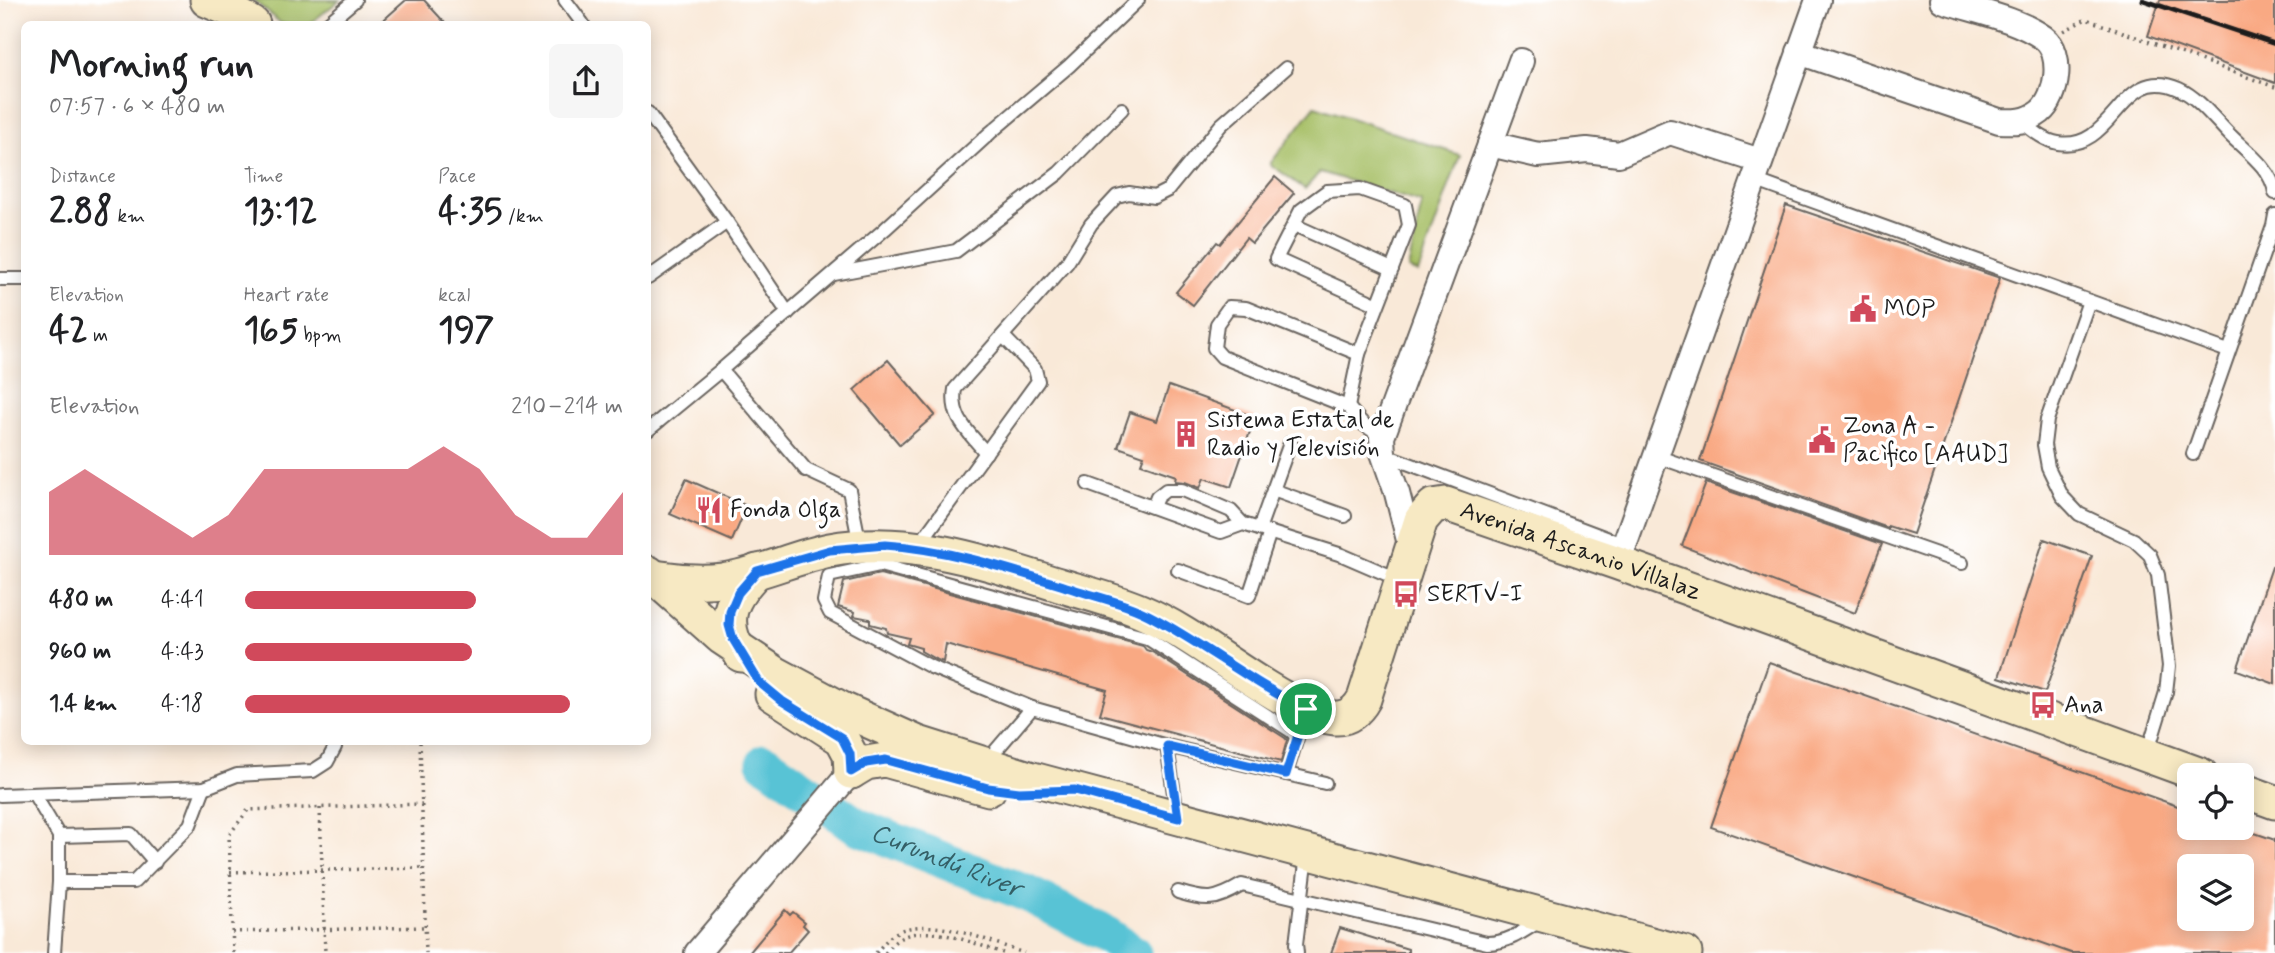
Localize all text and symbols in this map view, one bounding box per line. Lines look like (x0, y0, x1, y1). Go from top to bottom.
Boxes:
text: Morning run (49, 41, 254, 90)
button: share (549, 44, 623, 118)
text: 07:57 · 6 × 480 m (49, 92, 225, 122)
text: Distance (49, 164, 116, 189)
text: Time (244, 164, 283, 189)
text: Pace (438, 164, 476, 189)
text: 2.88 (49, 189, 112, 235)
text: 13:12 (244, 189, 318, 235)
text: 4:35 (438, 189, 503, 235)
text: km (112, 204, 145, 229)
text: /km (503, 204, 544, 229)
text: Elevation (49, 283, 124, 308)
text: Heart rate (244, 283, 329, 308)
text: kcal (438, 283, 470, 308)
public building icon: MOP (1848, 294, 1878, 324)
place label: MOP (1884, 294, 1935, 325)
text: 42 (49, 308, 88, 354)
text: 165 (244, 308, 298, 354)
text: 197 (438, 308, 494, 354)
text: m (88, 323, 108, 348)
text: bpm (298, 323, 342, 348)
text: Elevation (49, 392, 140, 422)
text: 210–214 m (511, 392, 623, 422)
place label: Sistema Estatal de Radio y Televisión (1207, 405, 1394, 464)
place label: Zona A - Pacìfico [AAUD] (1843, 411, 2008, 470)
building icon: Sistema Estatal de Radio y Televisión (1171, 419, 1201, 449)
public building icon: Zona A - Pacìfico [AAUD] (1807, 425, 1837, 455)
street label: Avenida Ascanio Villalaz (1456, 494, 1705, 607)
restaurant icon: Fonda Olga (694, 495, 724, 525)
place label: Fonda Olga (730, 495, 841, 529)
bus stop icon: SERTV-I (1391, 579, 1421, 609)
place label: SERTV-I (1427, 579, 1523, 610)
text: 480 m (49, 585, 113, 615)
text: 4:41 (161, 585, 204, 615)
text: 960 m (49, 637, 111, 667)
text: 4:43 (161, 637, 204, 667)
pin (1276, 679, 1336, 739)
text: 1.4 km (49, 689, 117, 719)
text: 4:18 (161, 689, 203, 719)
icon: arrive (1287, 690, 1325, 728)
bus stop icon: Ana (2028, 690, 2058, 720)
place label: Ana (2064, 690, 2104, 721)
map controls (2177, 763, 2254, 931)
button: locate (2177, 763, 2254, 840)
water label: Curundú River (866, 816, 1030, 908)
button: layers (2177, 854, 2254, 931)

